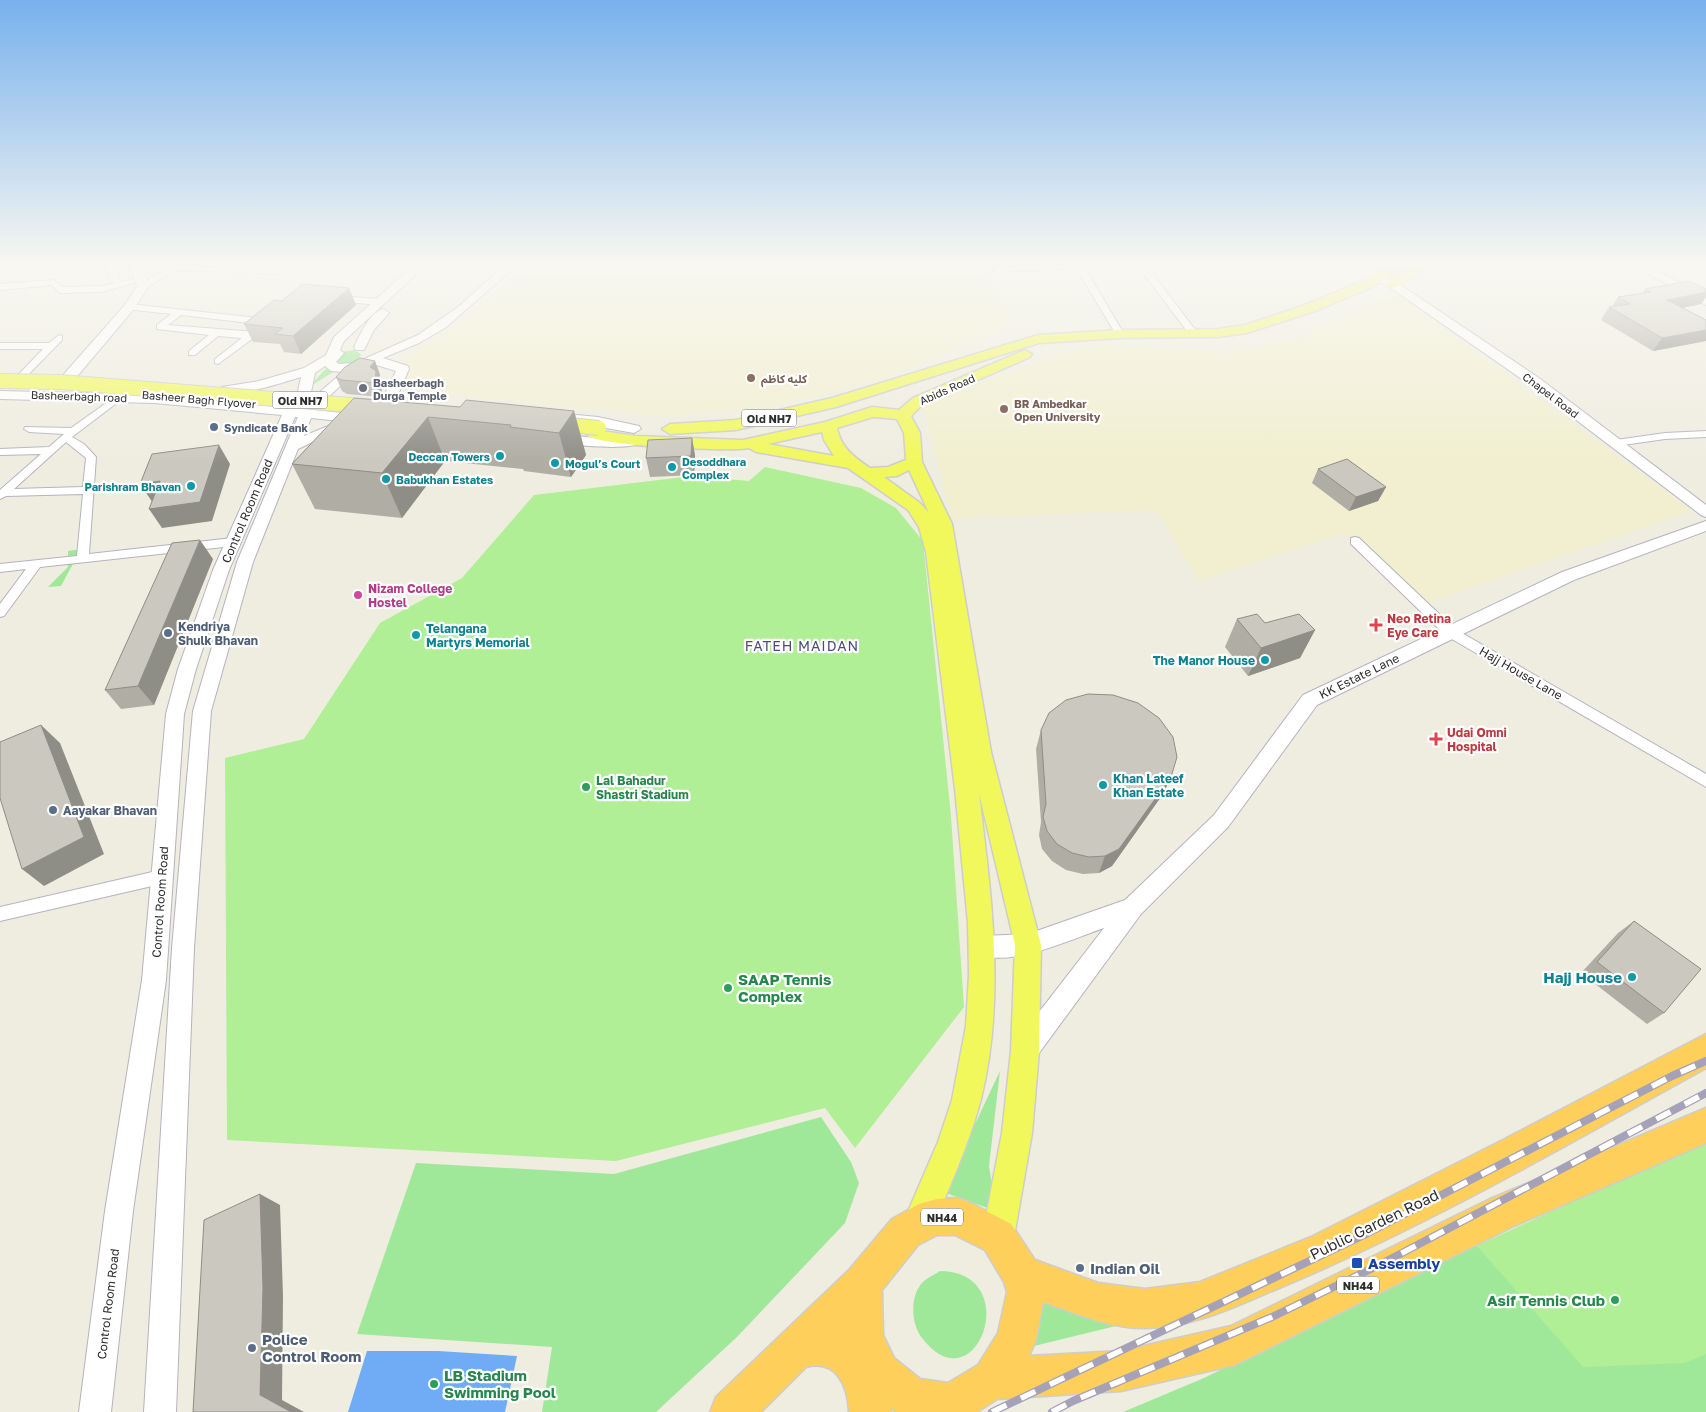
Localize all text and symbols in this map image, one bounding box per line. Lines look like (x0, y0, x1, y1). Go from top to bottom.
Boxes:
street label: Chapel Road (1520, 370, 1582, 420)
street label: Abids Road (917, 371, 977, 407)
marker: كليه كاظم (745, 372, 757, 384)
place label: كليه كاظم (761, 372, 808, 388)
place label: Basheerbagh Durga Temple (373, 376, 447, 402)
marker: Basheerbagh Durga Temple (357, 382, 369, 394)
street label: Basheerbagh road (31, 388, 127, 404)
street label: Basheer Bagh Flyover (141, 388, 257, 411)
road number: Old NH7 (272, 392, 328, 408)
place label: BR Ambedkar Open University (1014, 397, 1101, 423)
marker: BR Ambedkar Open University (998, 403, 1010, 415)
road number: Old NH7 (742, 409, 796, 426)
marker: Syndicate Bank (208, 421, 220, 433)
place label: Syndicate Bank (224, 421, 308, 434)
place label: Deccan Towers (408, 450, 490, 463)
marker: Deccan Towers (494, 450, 506, 462)
place label: Desoddhara Complex (682, 455, 746, 481)
street label: Control Room Road (218, 457, 276, 565)
marker: Mogul’s Court (549, 457, 561, 469)
place label: Mogul’s Court (565, 457, 641, 470)
marker: Desoddhara Complex (666, 461, 678, 473)
marker: Babukhan Estates (380, 473, 392, 485)
place label: Babukhan Estates (396, 473, 493, 486)
place label: Parishram Bhavan (85, 480, 181, 493)
marker: Parishram Bhavan (185, 480, 197, 492)
place label: Nizam College Hostel (368, 581, 452, 610)
marker: Nizam College Hostel (352, 589, 364, 601)
place label: Neo Retina Eye Care (1387, 611, 1451, 640)
marker: Neo Retina Eye Care (1369, 618, 1383, 632)
place label: Kendriya Shulk Bhavan (178, 619, 258, 648)
place label: Telangana Martyrs Memorial (426, 621, 530, 650)
marker: Kendriya Shulk Bhavan (162, 627, 174, 639)
marker: Telangana Martyrs Memorial (410, 629, 422, 641)
district label: FATEH MAIDAN (745, 637, 859, 654)
street label: Hajj House Lane (1477, 643, 1565, 703)
street label: KK Estate Lane (1316, 650, 1402, 702)
place label: The Manor House (1153, 653, 1255, 668)
marker: The Manor House (1259, 654, 1271, 666)
place label: Udai Omni Hospital (1447, 725, 1507, 754)
marker: Udai Omni Hospital (1429, 732, 1443, 746)
place label: Khan Lateef Khan Estate (1113, 771, 1184, 800)
place label: Lal Bahadur Shastri Stadium (596, 773, 689, 802)
marker: Khan Lateef Khan Estate (1097, 779, 1109, 791)
marker: Lal Bahadur Shastri Stadium (580, 781, 592, 793)
place label: Aayakar Bhavan (63, 803, 157, 818)
marker: Aayakar Bhavan (47, 804, 59, 816)
street label: Control Room Road (149, 846, 171, 958)
place label: Hajj House (1543, 968, 1622, 986)
place label: SAAP Tennis Complex (738, 970, 831, 1005)
marker: Hajj House (1626, 971, 1638, 983)
marker: SAAP Tennis Complex (722, 982, 734, 994)
street label: Public Garden Road (1307, 1185, 1441, 1263)
road number: NH44 (921, 1208, 963, 1226)
street label: Control Room Road (94, 1248, 122, 1360)
place label: Assembly (1368, 1254, 1440, 1272)
marker: Assembly (1350, 1256, 1364, 1270)
place label: Indian Oil (1090, 1259, 1160, 1277)
marker: Indian Oil (1074, 1262, 1086, 1274)
road number: NH44 (1337, 1276, 1379, 1294)
place label: Asif Tennis Club (1487, 1291, 1605, 1309)
marker: Asif Tennis Club (1609, 1294, 1621, 1306)
place label: Police Control Room (262, 1330, 361, 1365)
marker: Police Control Room (246, 1342, 258, 1354)
place label: LB Stadium Swimming Pool (444, 1366, 556, 1401)
marker: LB Stadium Swimming Pool (428, 1378, 440, 1390)

